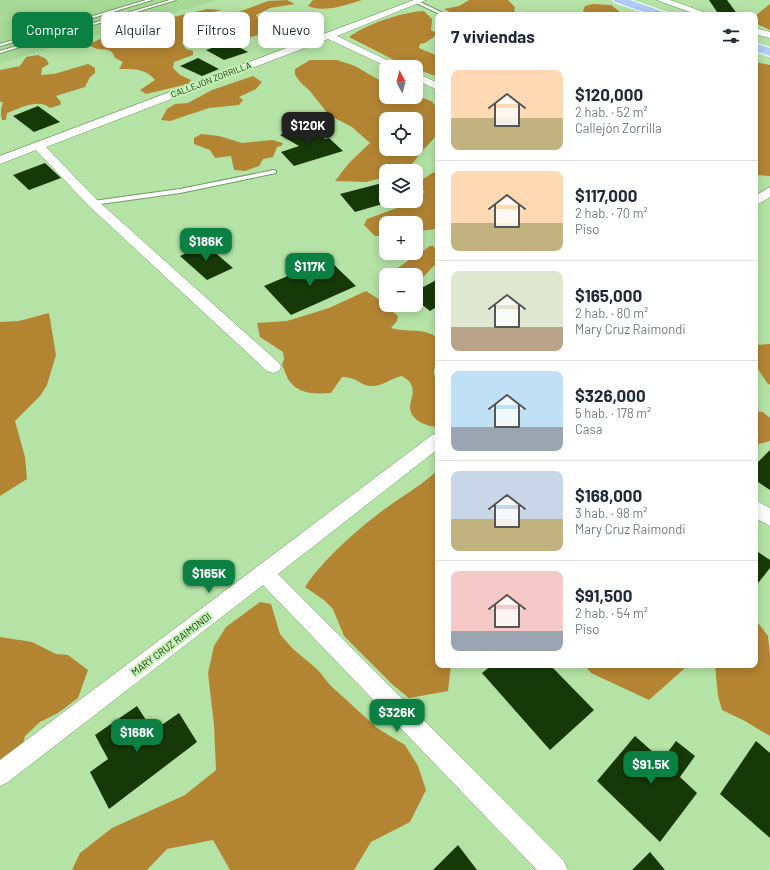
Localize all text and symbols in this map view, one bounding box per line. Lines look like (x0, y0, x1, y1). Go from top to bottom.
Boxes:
chip: Comprar (12, 12, 93, 48)
chip: Alquilar (101, 12, 175, 48)
chip: Filtros (183, 12, 250, 48)
chip: Nuevo (258, 12, 324, 48)
icon: filters (720, 25, 742, 47)
text: 7 viviendas (451, 26, 535, 46)
street label: CALLEJÓN ZORRILLA (169, 59, 253, 100)
north arrow (379, 60, 423, 104)
map controls (379, 60, 423, 312)
text: $120,000 (575, 84, 643, 104)
icon: home (483, 86, 531, 134)
text: 2 hab. · 52 m² (575, 104, 648, 120)
pin: $120K (280, 112, 336, 146)
button: locate (379, 112, 423, 156)
text: $120K (291, 117, 325, 133)
text: Callejón Zorrilla (575, 120, 662, 136)
button: layers (379, 164, 423, 208)
text: $117,000 (575, 185, 637, 205)
icon: home (483, 187, 531, 235)
text: 2 hab. · 70 m² (575, 205, 648, 221)
button: + (379, 216, 423, 260)
text: Piso (575, 221, 599, 237)
pin: $186K (178, 228, 234, 262)
text: $186K (189, 233, 223, 249)
pin: $117K (282, 253, 338, 287)
text: $117K (294, 258, 326, 274)
button: − (379, 268, 423, 312)
text: $165,000 (575, 285, 642, 305)
icon: home (483, 287, 531, 335)
text: 2 hab. · 80 m² (575, 305, 648, 321)
text: Mary Cruz Raimondi (575, 321, 686, 337)
text: $326,000 (575, 385, 646, 405)
icon: home (483, 387, 531, 435)
text: 5 hab. · 178 m² (575, 405, 651, 421)
text: Casa (575, 421, 602, 437)
text: $168,000 (575, 485, 642, 505)
icon: home (483, 487, 531, 535)
text: 3 hab. · 98 m² (575, 505, 647, 521)
text: Mary Cruz Raimondi (575, 521, 686, 537)
pin: $165K (181, 560, 237, 594)
text: $165K (192, 565, 226, 581)
text: $91,500 (575, 585, 632, 605)
icon: home (483, 587, 531, 635)
text: 2 hab. · 54 m² (575, 605, 648, 621)
street label: MARY CRUZ RAIMONDI (129, 610, 213, 678)
text: Piso (575, 621, 599, 637)
pin: $326K (369, 699, 425, 733)
text: $326K (379, 704, 415, 720)
pin: $168K (109, 719, 165, 753)
text: $168K (120, 724, 154, 740)
pin: $91.5K (618, 751, 684, 785)
text: $91.5K (632, 756, 670, 772)

